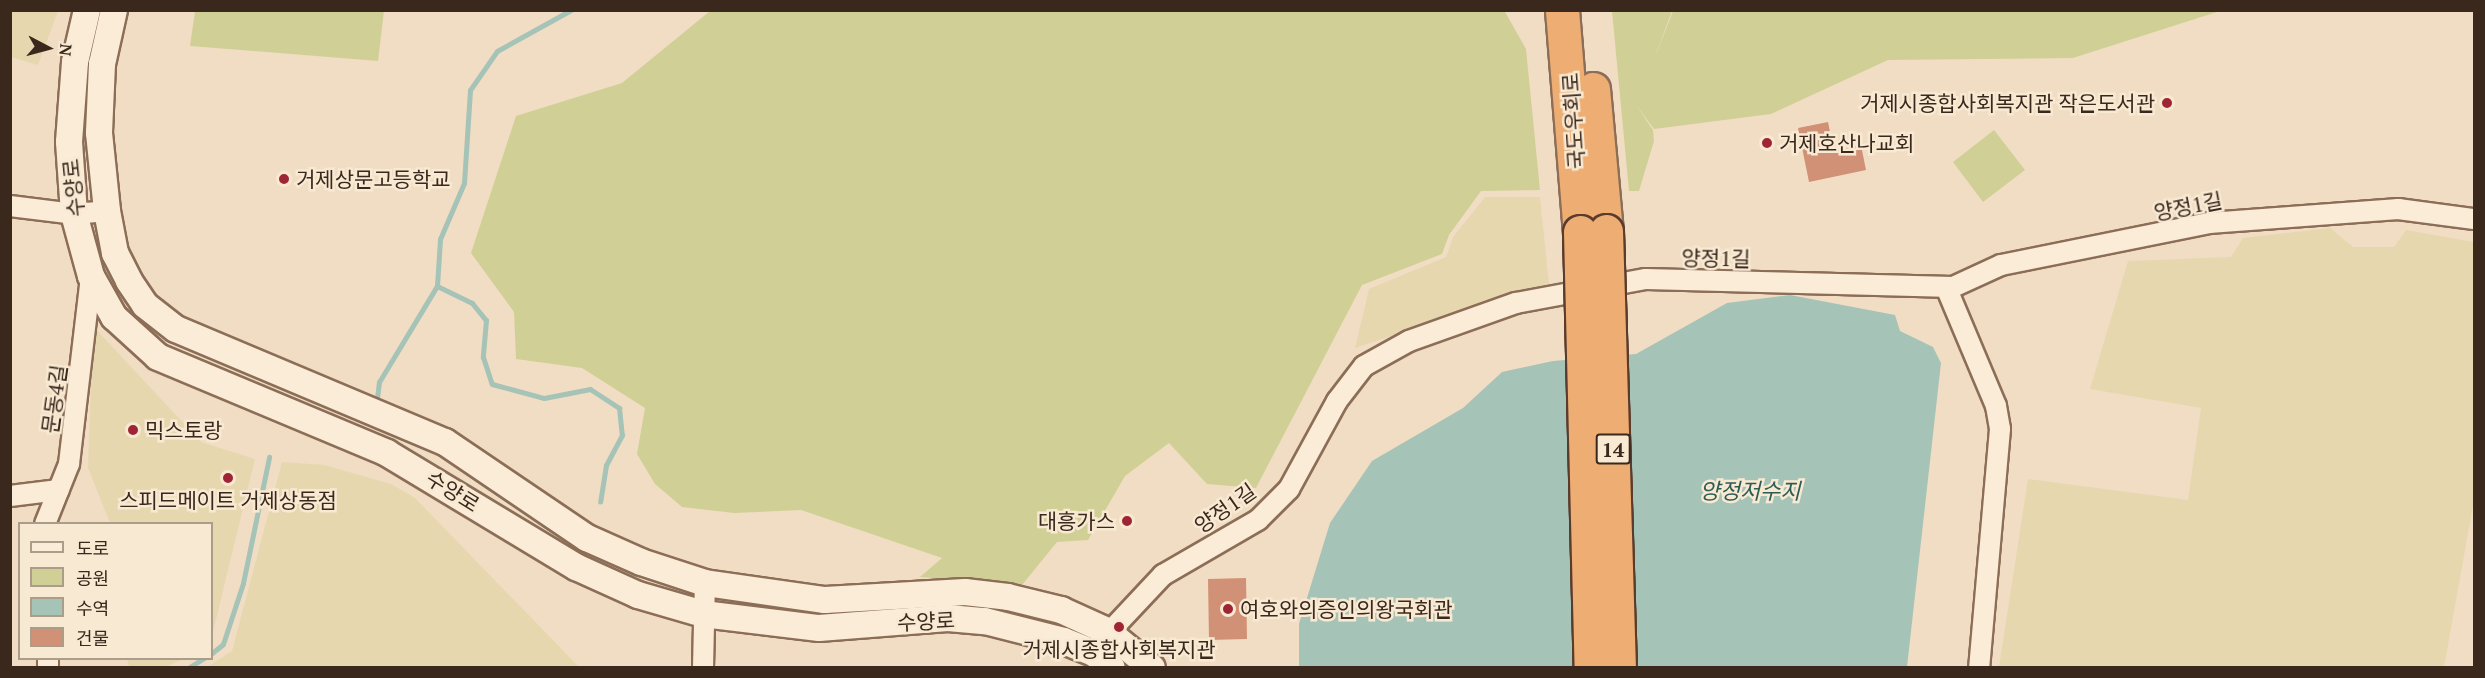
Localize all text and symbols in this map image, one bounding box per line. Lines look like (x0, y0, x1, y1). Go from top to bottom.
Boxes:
north arrow (18, 18, 78, 78)
text: N (54, 43, 77, 57)
street label: 국도우회로 (1557, 72, 1589, 170)
place label: 거제시종합사회복지관 작은도서관 (1860, 90, 2155, 116)
marker: 거제시종합사회복지관 작은도서관 (2160, 96, 2174, 110)
place label: 거제호산나교회 (1779, 130, 1914, 156)
marker: 거제호산나교회 (1760, 136, 1774, 150)
street label: 수양로 (57, 158, 89, 218)
place label: 거제상문고등학교 (296, 166, 451, 192)
marker: 거제상문고등학교 (277, 172, 291, 186)
street label: 양정1길 (2152, 187, 2224, 225)
street label: 양정1길 (1681, 245, 1751, 271)
street label: 문동4길 (37, 363, 71, 435)
place label: 믹스토랑 (145, 417, 222, 443)
marker: 믹스토랑 (126, 423, 140, 437)
road number: 14 (1595, 432, 1631, 466)
street label: 수양로 (422, 465, 484, 517)
marker: 스피드메이트 거제상동점 (221, 471, 235, 485)
street label: 양정1길 (1189, 478, 1261, 538)
water label: 양정저수지 (1699, 478, 1801, 504)
place label: 스피드메이트 거제상동점 (119, 487, 337, 513)
place label: 대흥가스 (1038, 508, 1115, 534)
marker: 대흥가스 (1120, 514, 1134, 528)
legend (18, 522, 213, 660)
text: 도로 (76, 536, 109, 560)
text: 공원 (76, 566, 109, 590)
text: 수역 (76, 596, 109, 620)
place label: 여호와의증인의왕국회관 (1240, 596, 1453, 622)
marker: 여호와의증인의왕국회관 (1221, 602, 1235, 616)
street label: 수양로 (896, 607, 956, 635)
marker: 거제시종합사회복지관 (1112, 620, 1126, 634)
text: 건물 (76, 626, 109, 650)
place label: 거제시종합사회복지관 (1022, 636, 1216, 662)

